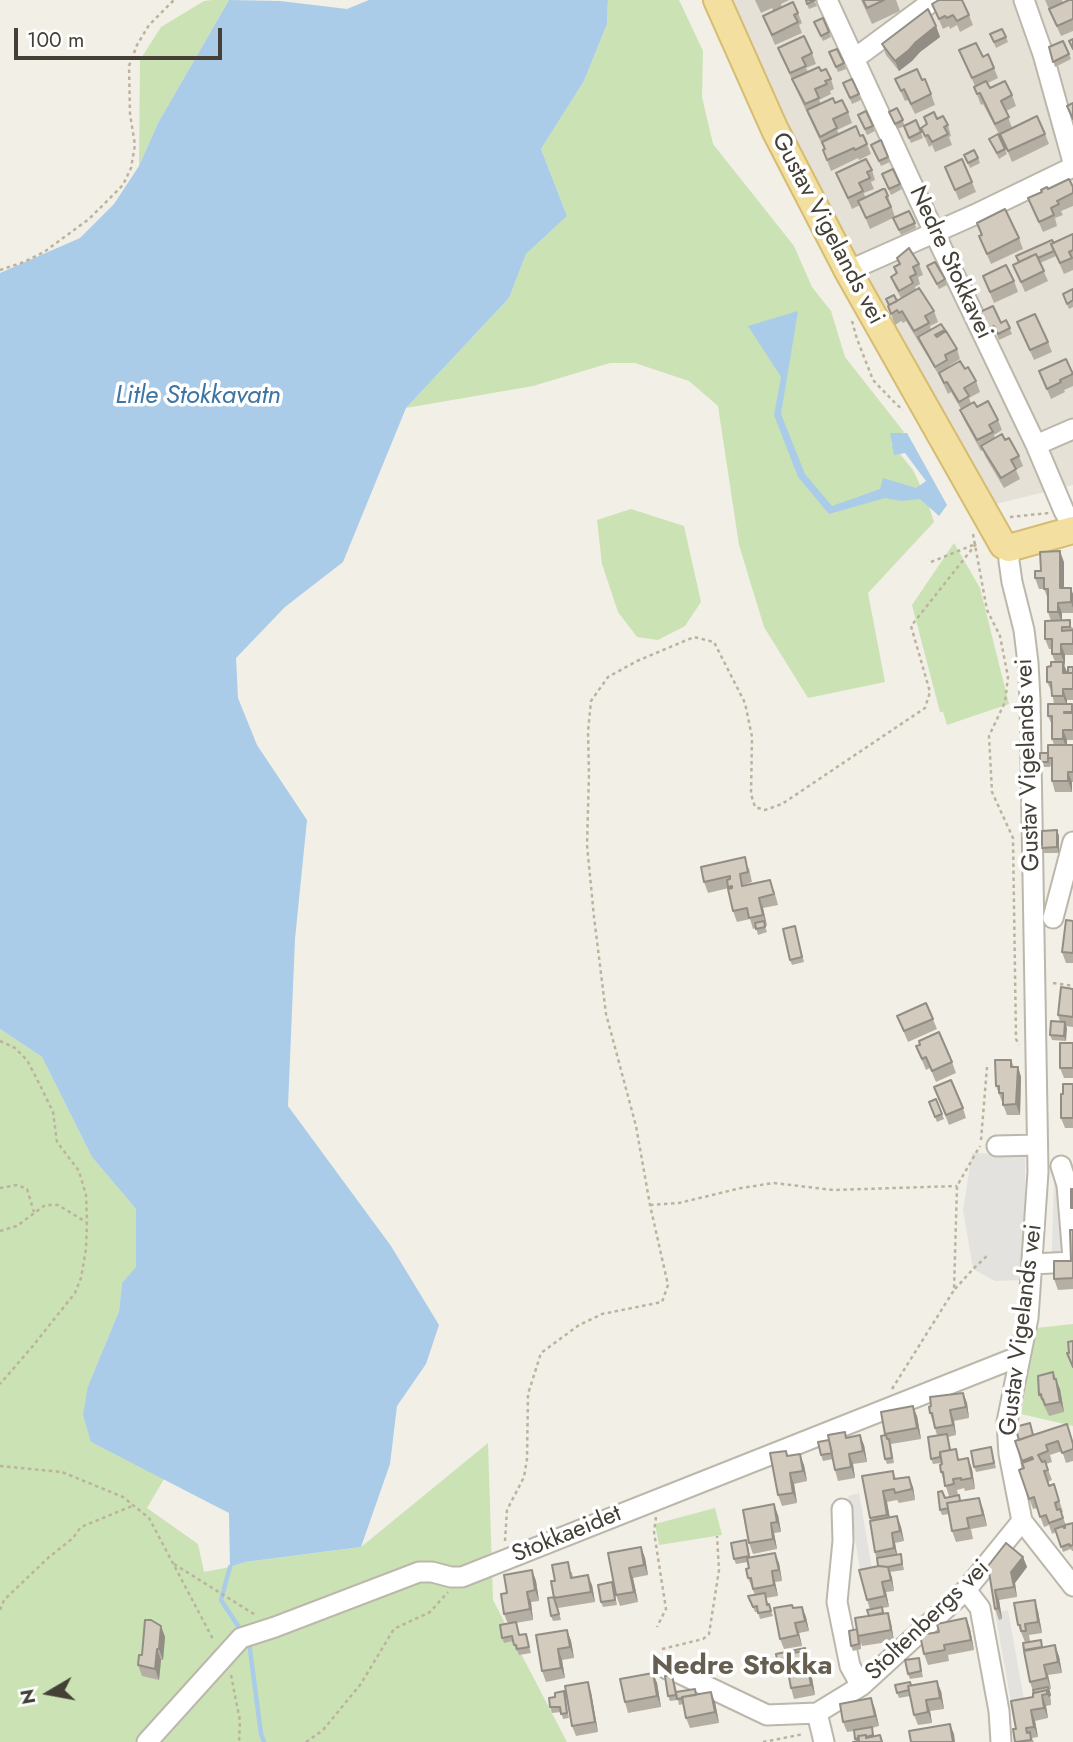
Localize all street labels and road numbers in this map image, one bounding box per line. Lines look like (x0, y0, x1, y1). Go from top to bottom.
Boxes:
street label: Gustav Vigelands vei (764, 128, 890, 330)
street label: Nedre Stokkavei (902, 182, 998, 344)
street label: Gustav Vigelands vei (1011, 658, 1047, 872)
street label: Gustav Vigelands vei (995, 1223, 1049, 1437)
street label: Stokkaeidet (508, 1500, 626, 1570)
street label: Stoltenbergs vei (860, 1555, 996, 1687)

